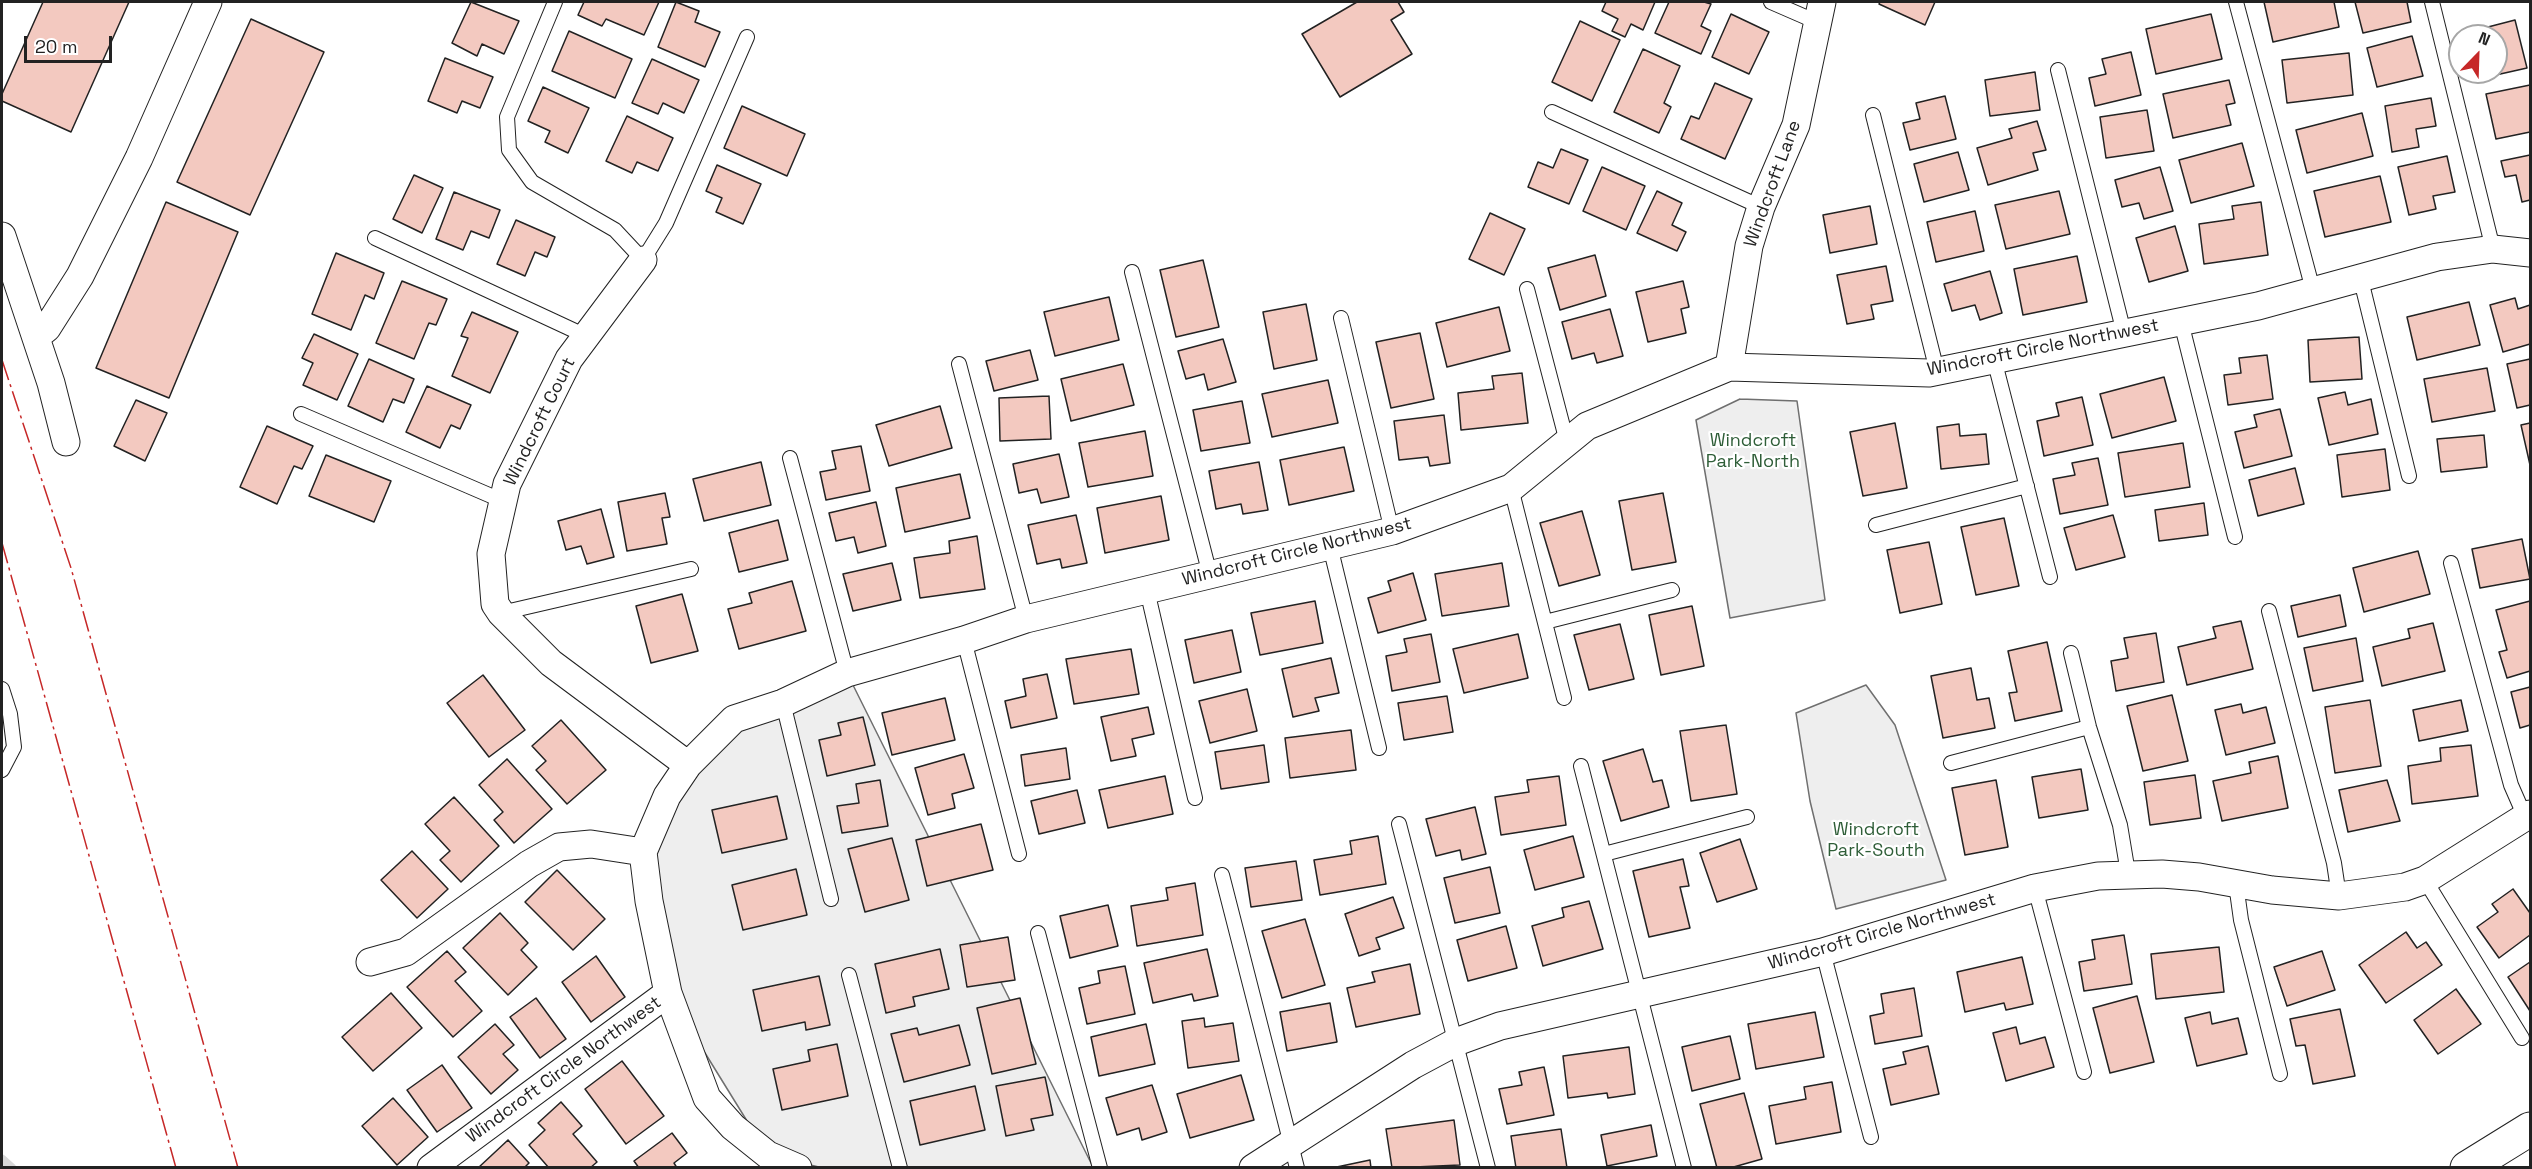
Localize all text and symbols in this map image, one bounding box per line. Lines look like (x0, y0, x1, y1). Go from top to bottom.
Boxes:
scale bar (27, 24, 116, 62)
north arrow (2448, 24, 2508, 84)
text: N (2475, 27, 2493, 51)
text: 20 m (35, 35, 78, 58)
street label: Windcroft Lane (1740, 118, 1806, 250)
street label: Windcroft Circle Northwest (1925, 315, 2161, 381)
street label: Windcroft Court (500, 354, 580, 490)
park label: Windcroft Park-North (1706, 430, 1800, 472)
street label: Windcroft Circle Northwest (1180, 513, 1414, 591)
park label: Windcroft Park-South (1827, 819, 1925, 862)
street label: Windcroft Circle Northwest (1766, 889, 1998, 975)
street label: Windcroft Circle Northwest (462, 992, 666, 1148)

